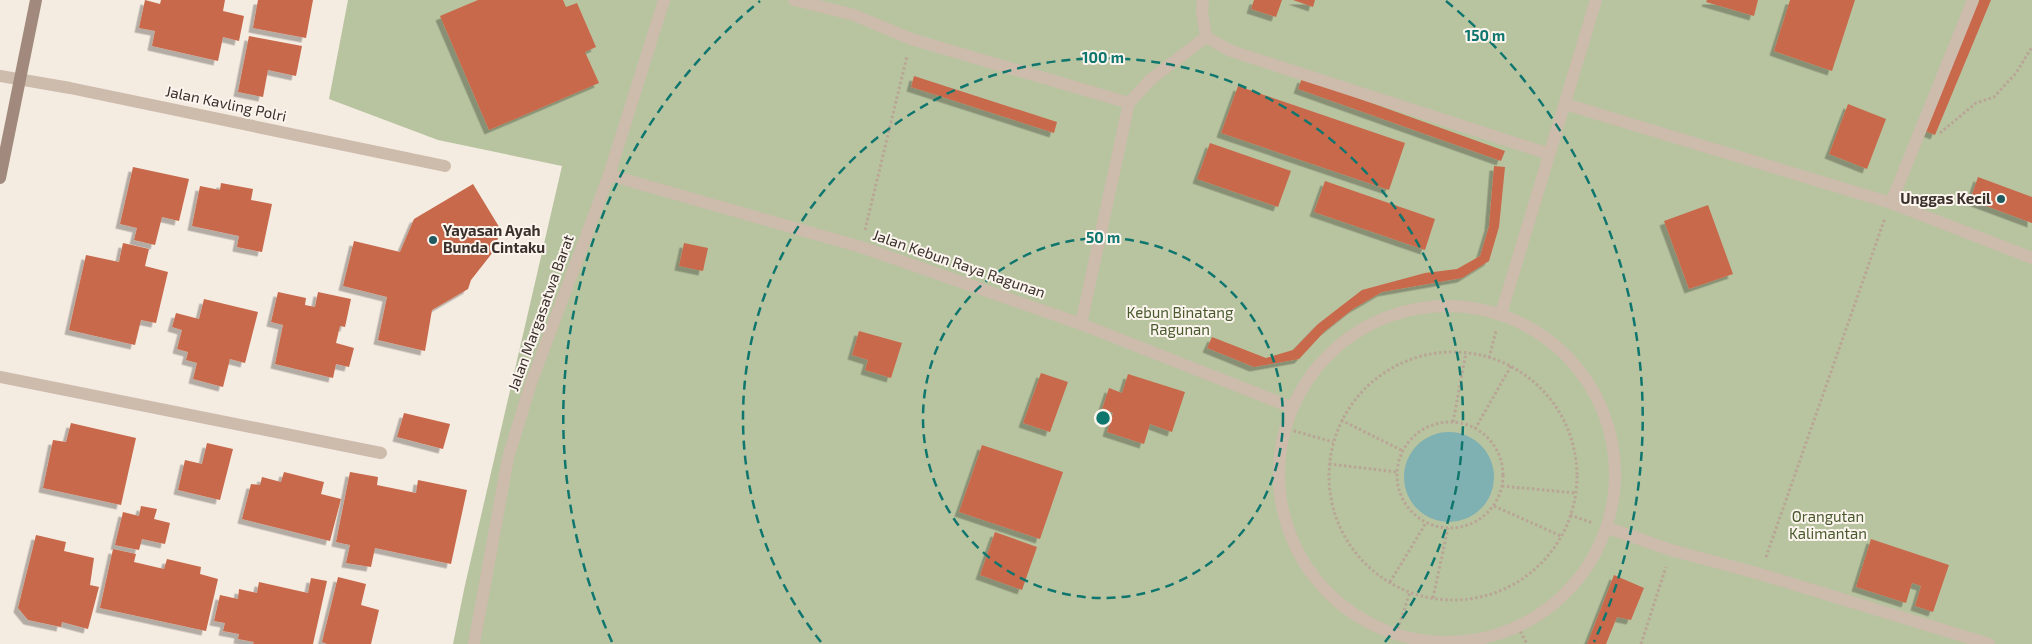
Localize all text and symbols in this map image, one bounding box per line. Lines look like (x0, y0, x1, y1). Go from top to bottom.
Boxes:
text: 150 m (1465, 26, 1505, 44)
text: 100 m (1082, 48, 1124, 66)
street label: Jalan Kavling Polri (164, 81, 288, 125)
place label: Unggas Kecil (1900, 189, 1991, 207)
marker: Unggas Kecil (1995, 193, 2007, 205)
place label: Yayasan Ayah Bunda Cintaku (443, 221, 545, 256)
street label: Jalan Kebun Raya Ragunan (871, 225, 1048, 301)
text: 50 m (1086, 228, 1120, 246)
street label: Jalan Margasatwa Barat (503, 232, 577, 393)
marker: Yayasan Ayah Bunda Cintaku (427, 234, 439, 246)
park label: Kebun Binatang Ragunan (1127, 303, 1234, 338)
centre of rings (1094, 409, 1112, 427)
park label: Orangutan Kalimantan (1789, 507, 1867, 542)

